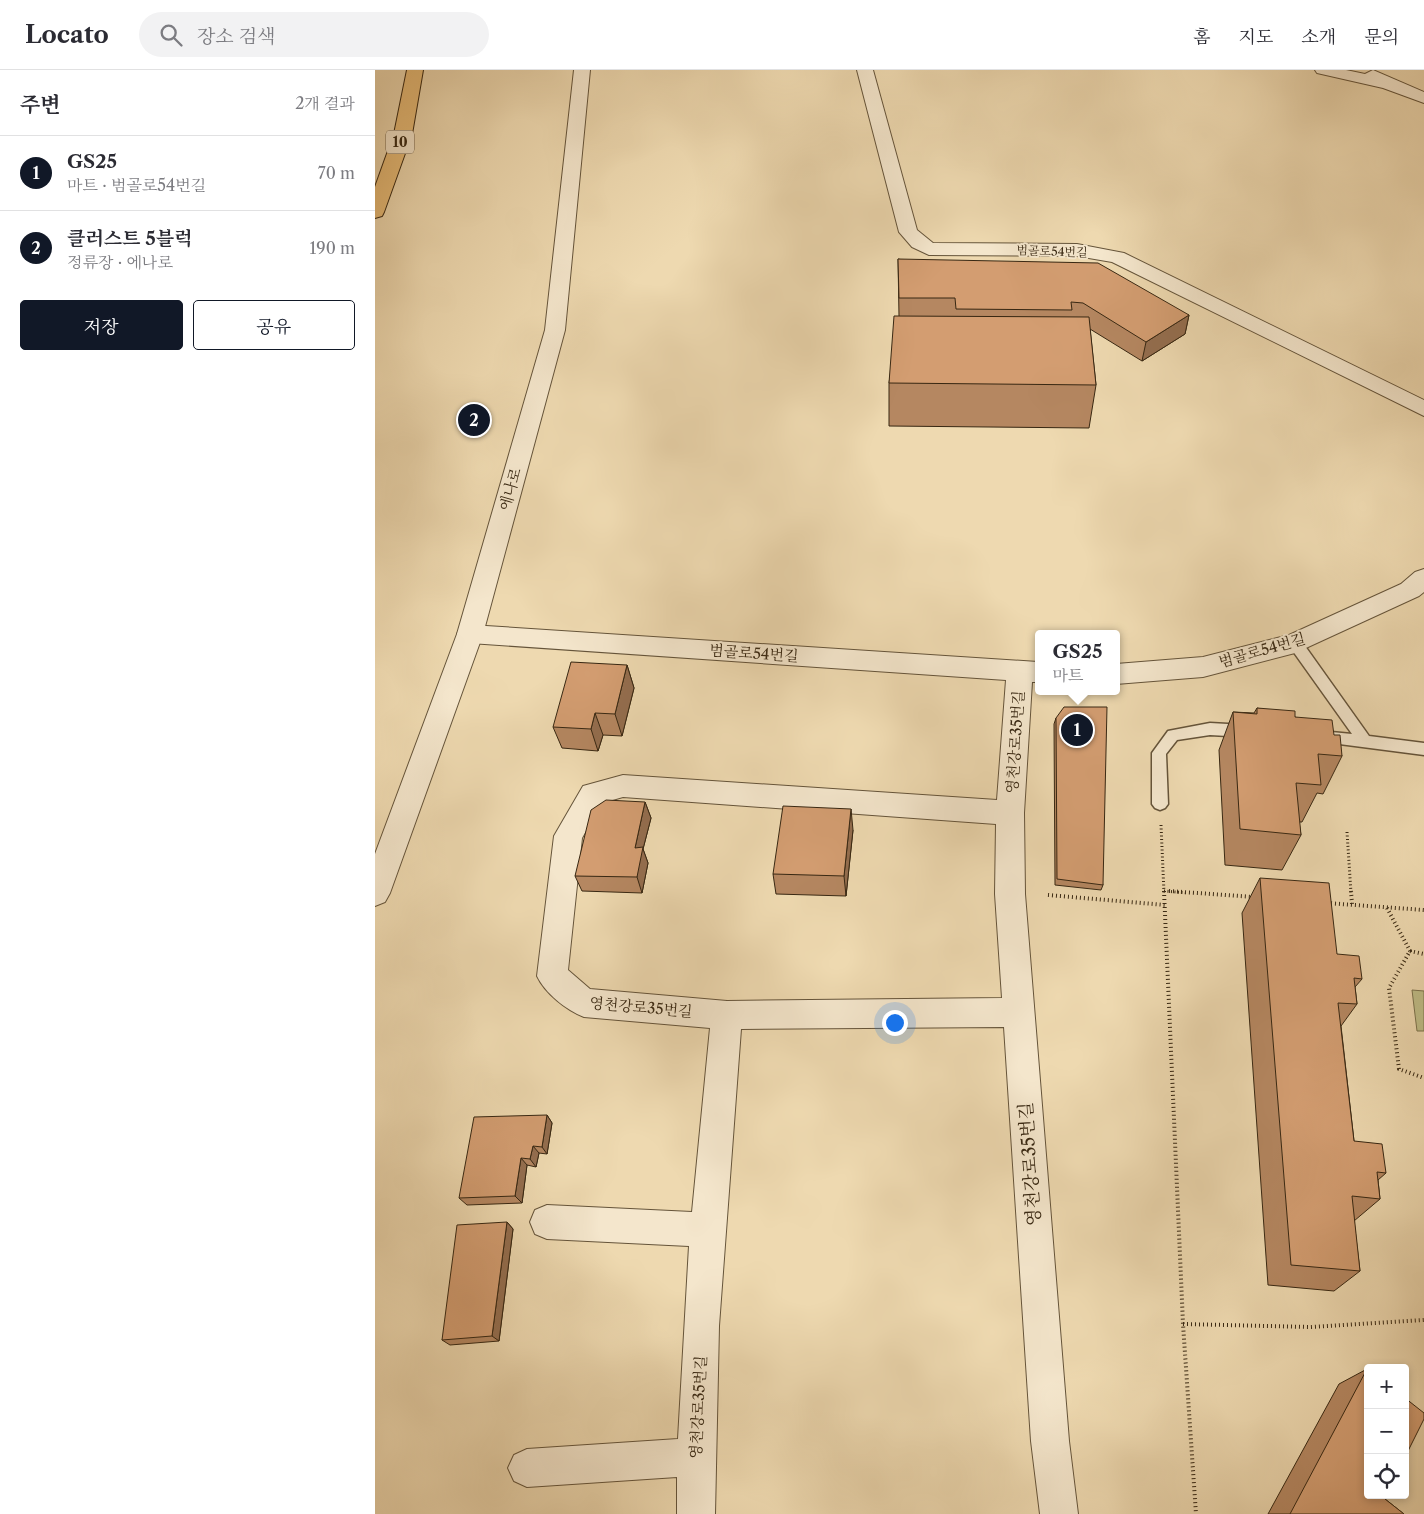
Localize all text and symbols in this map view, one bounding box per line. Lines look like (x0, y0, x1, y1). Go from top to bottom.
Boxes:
search box (139, 12, 489, 57)
text: Locato (25, 20, 109, 49)
icon: search (157, 21, 185, 49)
text: 장소 검색 (197, 25, 275, 48)
text: 홈 (1193, 26, 1211, 48)
text: 지도 (1239, 26, 1273, 48)
text: 소개 (1301, 26, 1336, 48)
text: 문의 (1364, 26, 1399, 48)
text: 주변 (20, 92, 61, 117)
text: 2개 결과 (295, 93, 355, 113)
road number: 10 (386, 131, 414, 154)
text: GS25 (67, 150, 117, 173)
text: 1 (32, 163, 40, 183)
text: 70 m (318, 163, 355, 183)
text: 마트 · 범골로54번길 (67, 175, 206, 195)
text: 클러스트 5블럭 (67, 227, 192, 250)
text: 2 (31, 238, 41, 258)
text: 190 m (310, 238, 355, 258)
street label: 범골로54번길 (1016, 242, 1088, 260)
text: 정류장 · 에나로 (67, 252, 173, 272)
button: 저장 (20, 300, 183, 350)
button: 공유 (193, 300, 355, 350)
pin: 2 (458, 401, 490, 439)
street label: 에나로 (495, 465, 525, 513)
street label: 범골로54번길 (1216, 629, 1308, 671)
popup (1035, 630, 1120, 695)
street label: 범골로54번길 (709, 640, 799, 666)
text: GS25 (1053, 640, 1102, 663)
text: 마트 (1053, 665, 1083, 685)
street label: 영천강로35번길 (1002, 690, 1028, 794)
pin: 1 (1061, 711, 1093, 749)
street label: 영천강로35번길 (589, 993, 693, 1021)
your location (882, 1010, 908, 1036)
street label: 영천강로35번길 (1015, 1101, 1045, 1227)
street label: 영천강로35번길 (686, 1355, 710, 1459)
map controls (1364, 1364, 1409, 1499)
button: + (1364, 1364, 1409, 1409)
button: − (1364, 1409, 1409, 1454)
button: locate (1364, 1454, 1409, 1499)

